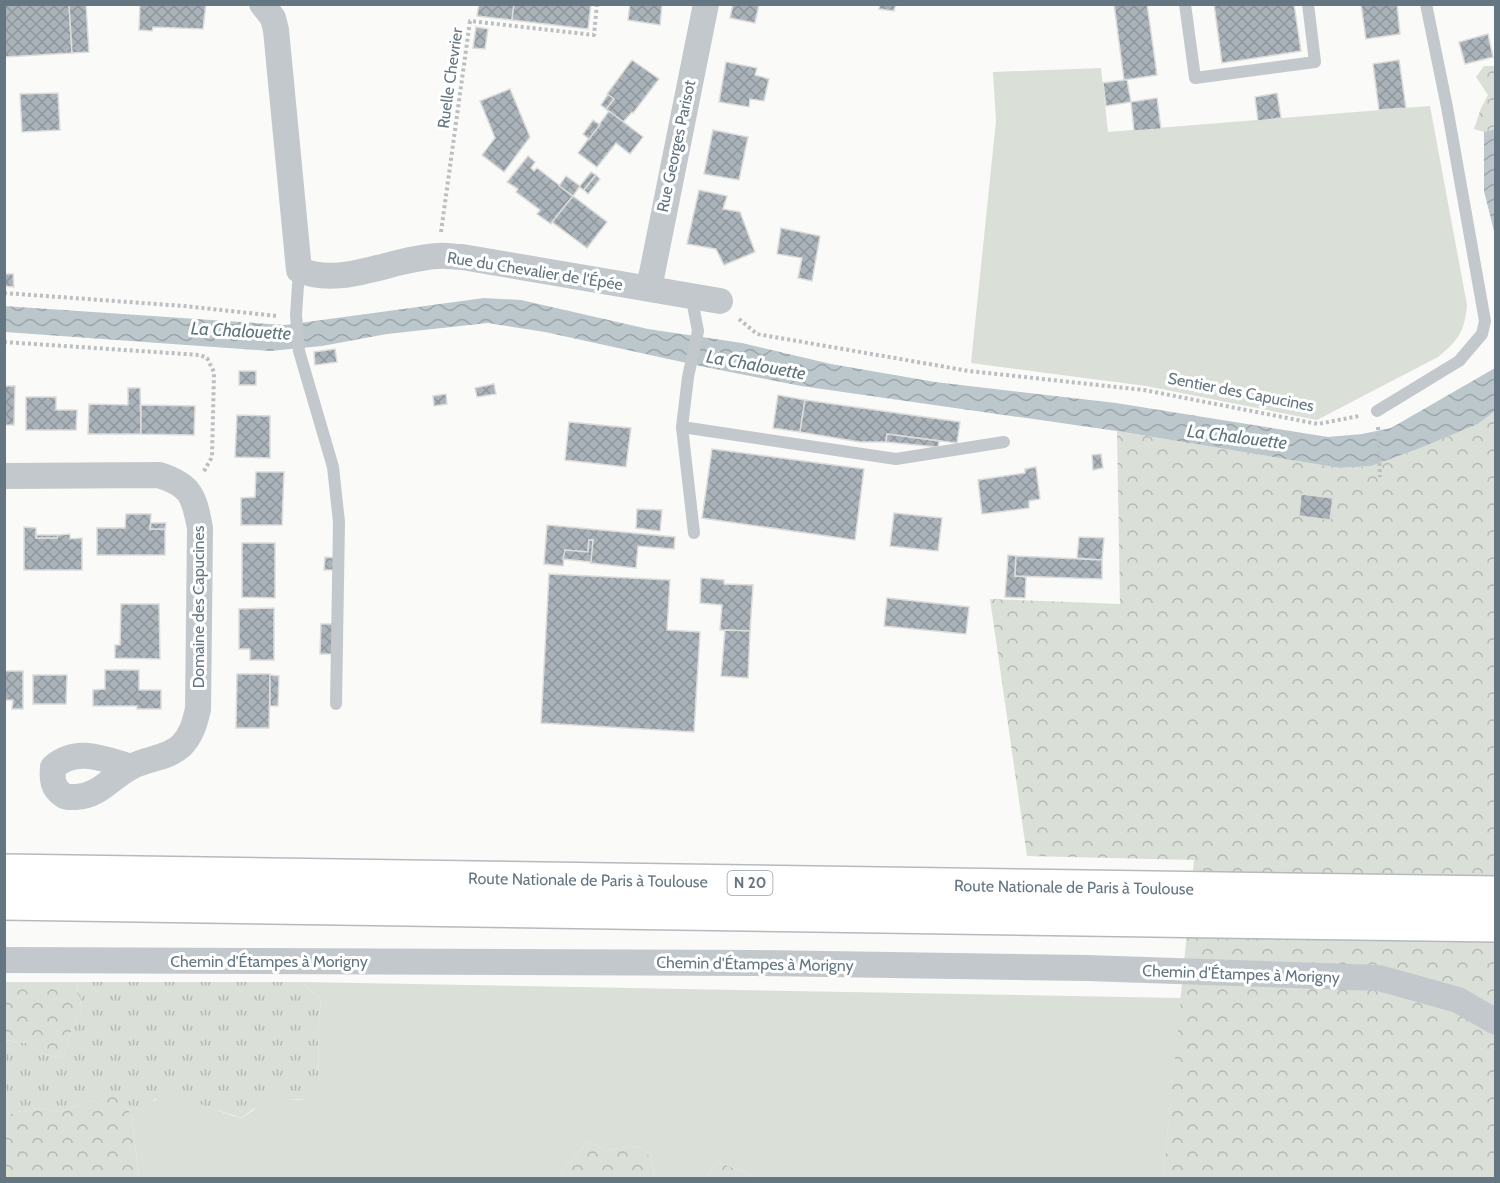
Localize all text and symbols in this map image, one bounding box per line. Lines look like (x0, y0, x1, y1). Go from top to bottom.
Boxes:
street label: Ruelle Chevrier (434, 25, 467, 130)
street label: Rue Georges Parisot (653, 78, 699, 214)
street label: Rue du Chevalier de l'Épée (446, 248, 624, 294)
water label: La Chalouette (190, 317, 292, 345)
water label: La Chalouette (705, 345, 807, 385)
street label: Sentier des Capucines (1166, 369, 1316, 416)
water label: La Chalouette (1186, 420, 1288, 454)
street label: Domaine des Capucines (189, 525, 208, 688)
street label: Route Nationale de Paris à Toulouse (468, 868, 708, 891)
road number: N 20 (728, 871, 772, 895)
street label: Route Nationale de Paris à Toulouse (954, 876, 1194, 898)
street label: Chemin d'Étampes à Morigny (170, 952, 368, 971)
street label: Chemin d'Étampes à Morigny (656, 953, 854, 975)
street label: Chemin d'Étampes à Morigny (1142, 961, 1340, 987)

